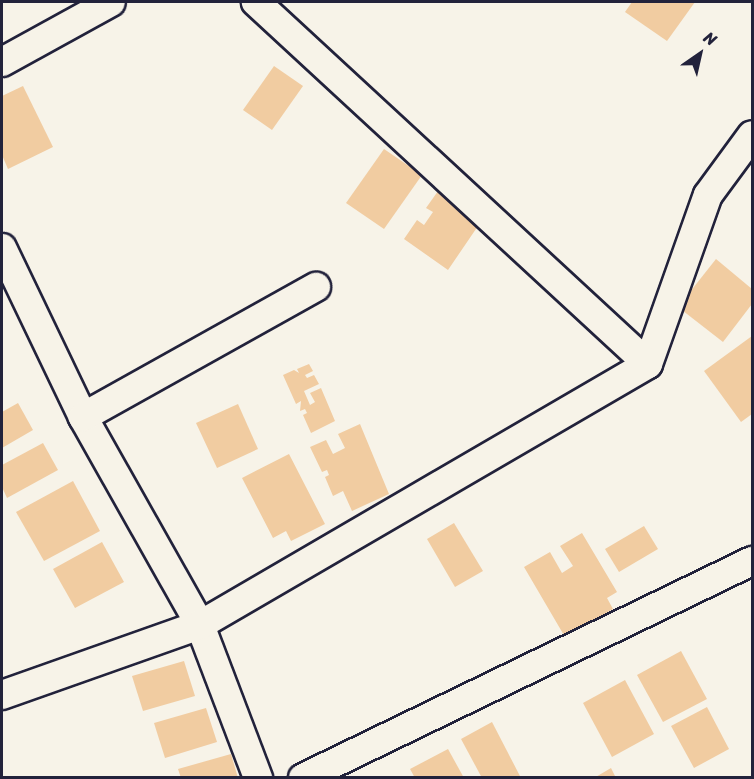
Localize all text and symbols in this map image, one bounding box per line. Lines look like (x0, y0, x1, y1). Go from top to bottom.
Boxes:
north arrow (670, 24, 730, 84)
text: N (698, 24, 723, 54)

